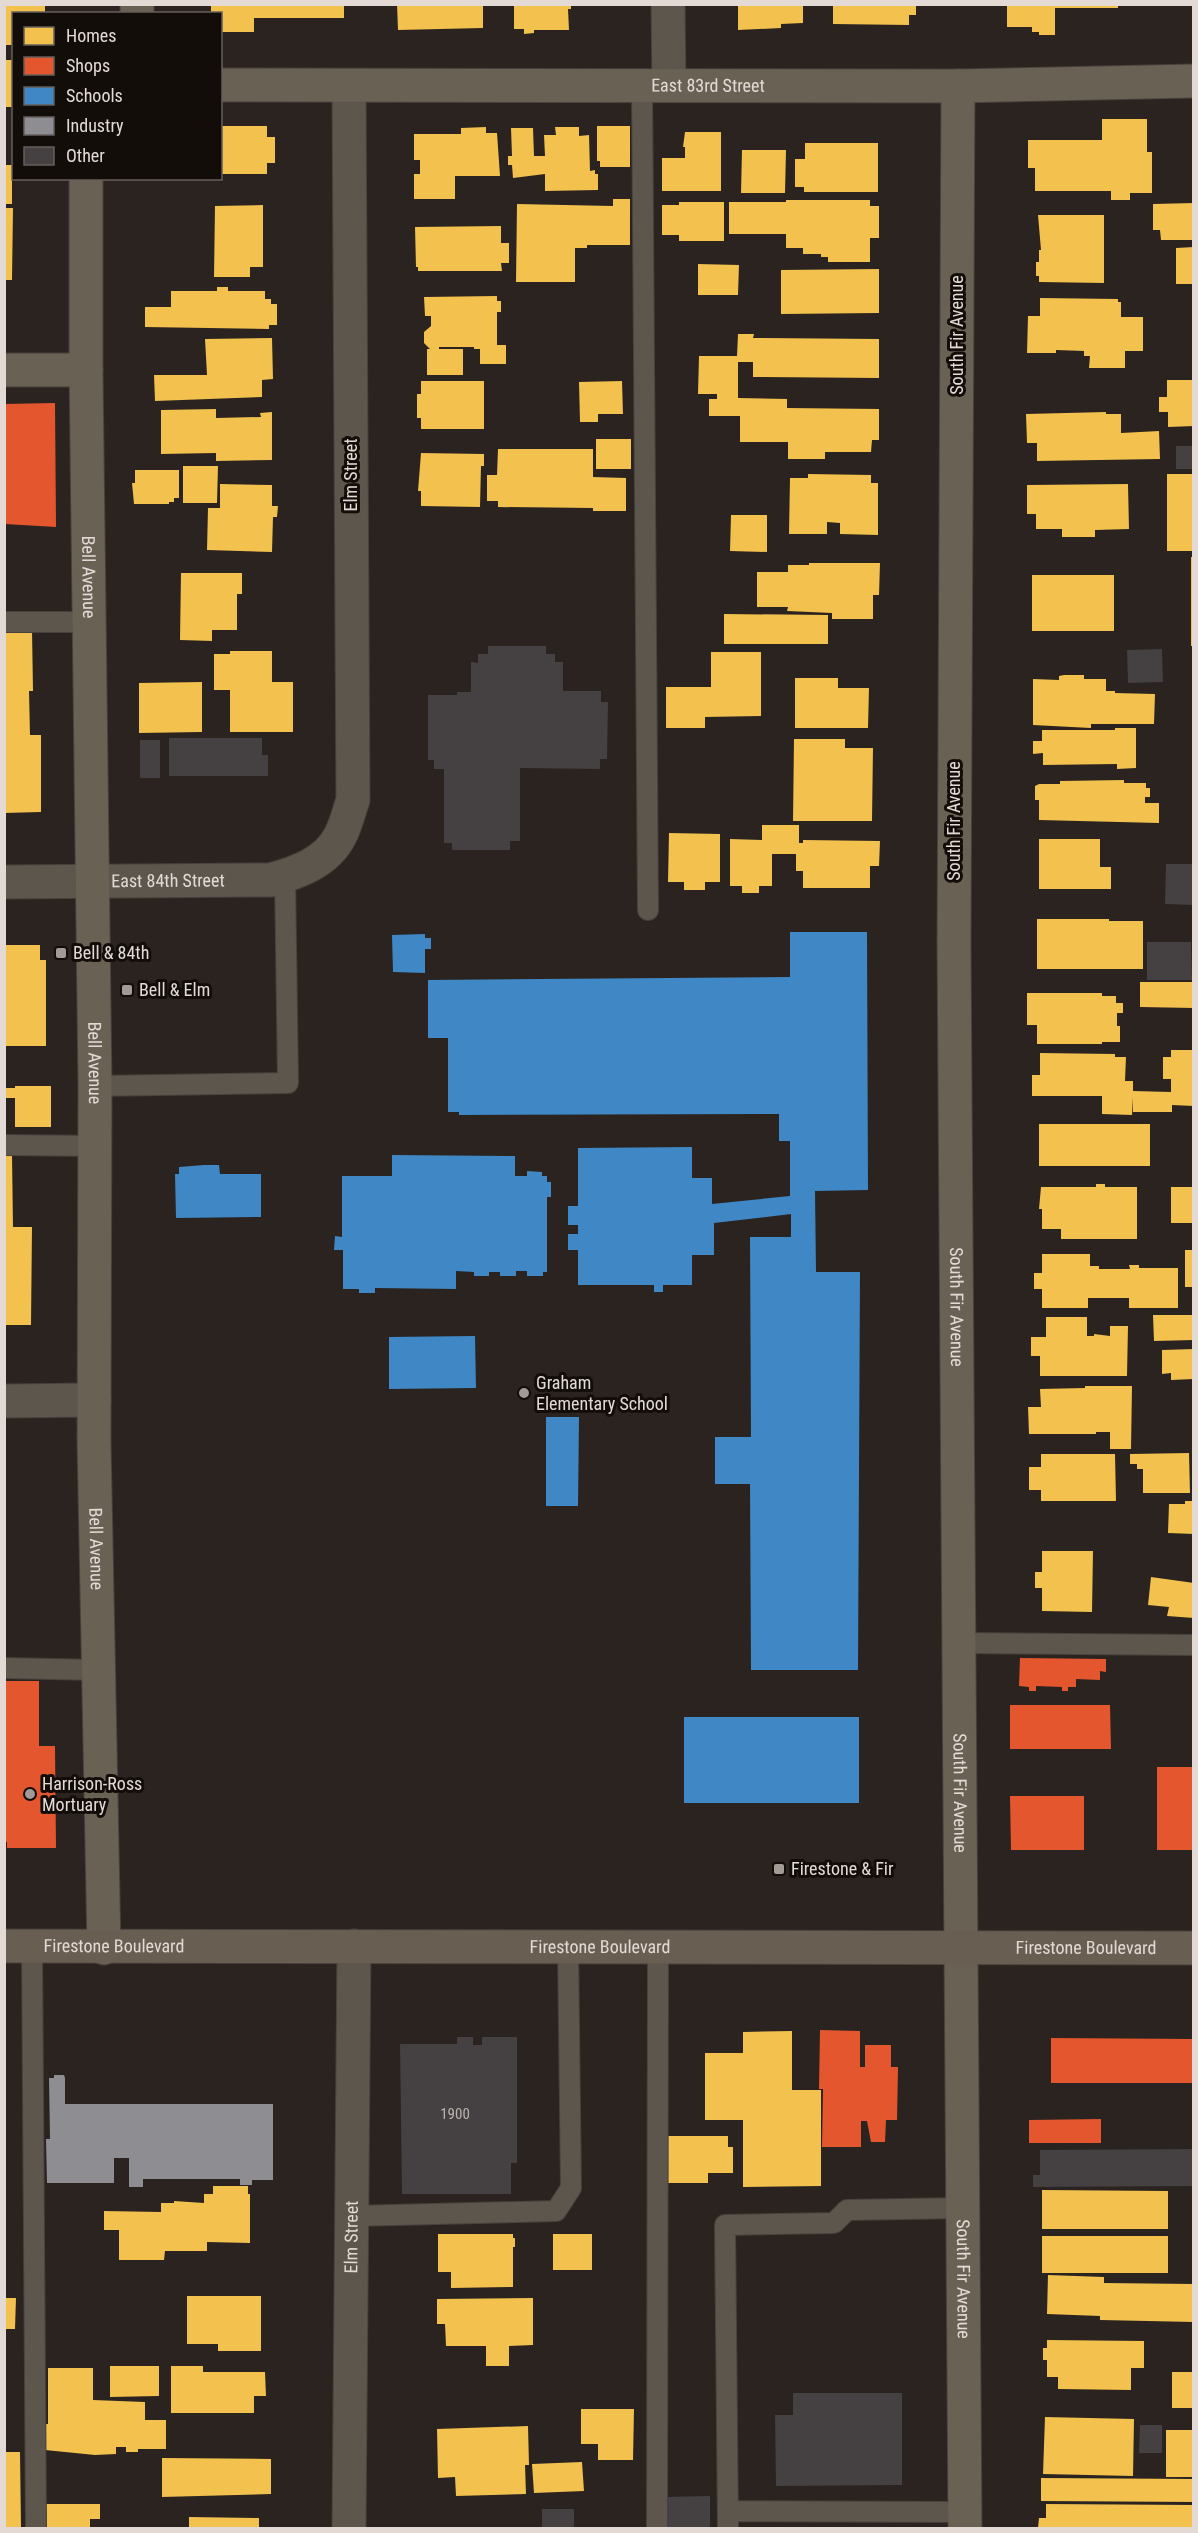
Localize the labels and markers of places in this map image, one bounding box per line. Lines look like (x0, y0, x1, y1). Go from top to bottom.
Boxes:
place label: Bell & 84th (73, 942, 149, 963)
marker: Bell & 84th (54, 946, 68, 960)
place label: Bell & Elm (139, 979, 210, 1000)
marker: Bell & Elm (120, 983, 134, 997)
place label: Graham Elementary School (536, 1372, 668, 1414)
marker: Graham Elementary School (517, 1386, 531, 1400)
place label: Harrison-Ross Mortuary (42, 1773, 142, 1815)
marker: Harrison-Ross Mortuary (23, 1787, 37, 1801)
place label: Firestone & Fir (791, 1858, 894, 1879)
marker: Firestone & Fir (772, 1862, 786, 1876)

